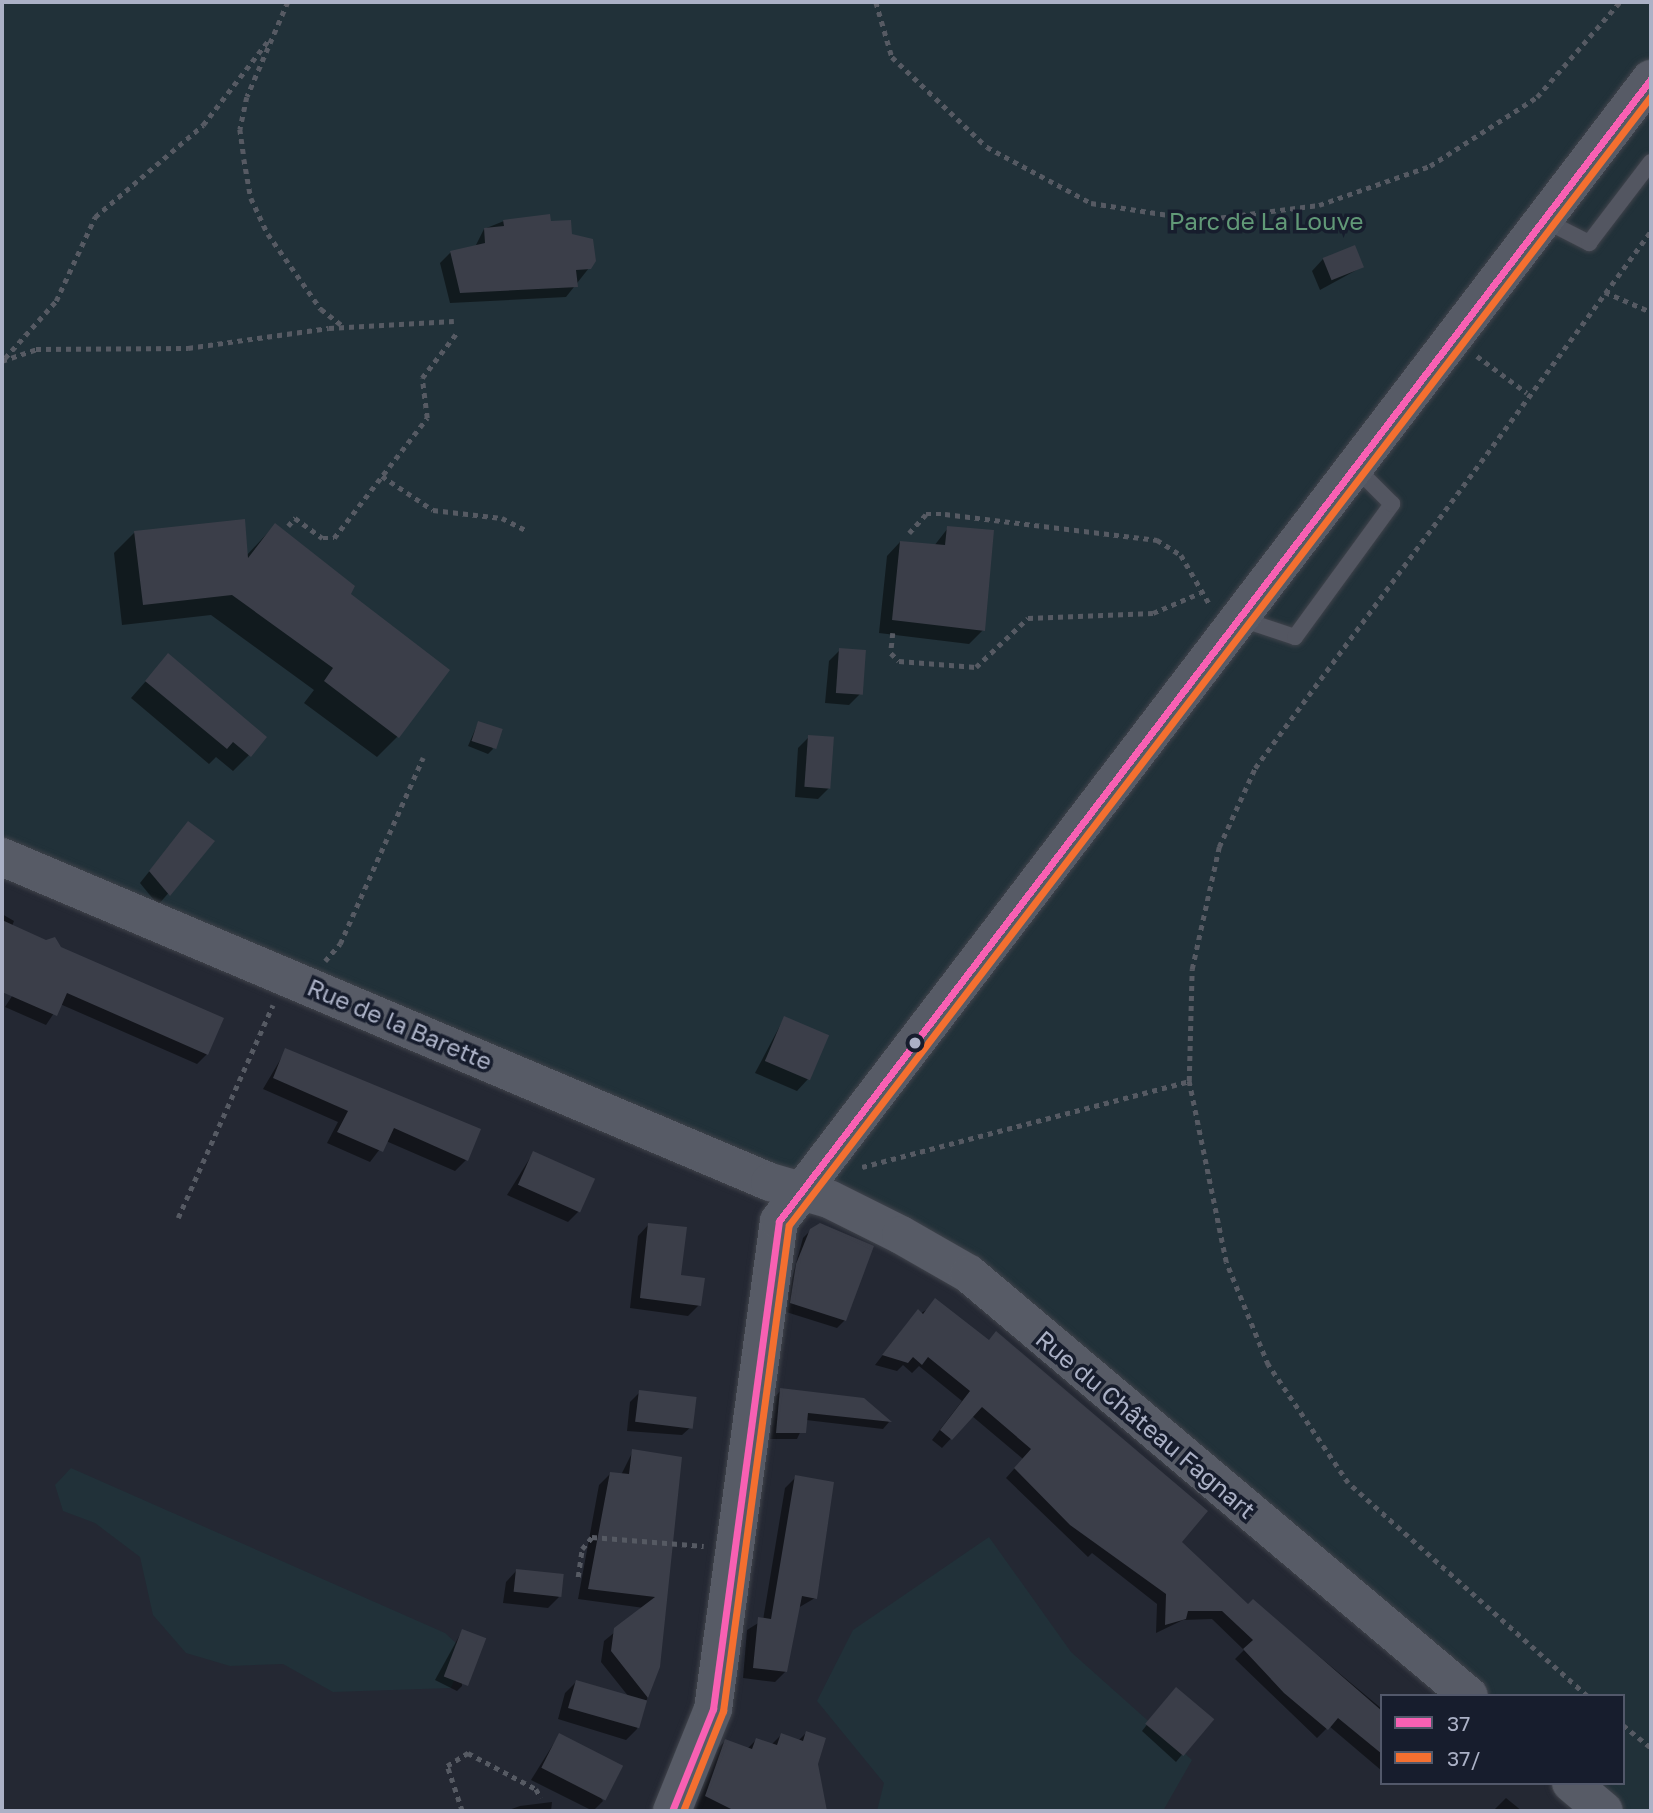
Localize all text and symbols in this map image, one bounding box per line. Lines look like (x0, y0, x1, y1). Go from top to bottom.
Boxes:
park label: Parc de La Louve (1169, 207, 1363, 235)
street label: Rue de la Barette (303, 972, 497, 1076)
unlabelled marker (908, 1036, 922, 1050)
street label: Rue du Château Fagnart (1030, 1324, 1262, 1524)
legend (1380, 1694, 1625, 1785)
text: 37 (1447, 1710, 1470, 1736)
text: 37/ (1447, 1745, 1481, 1771)

